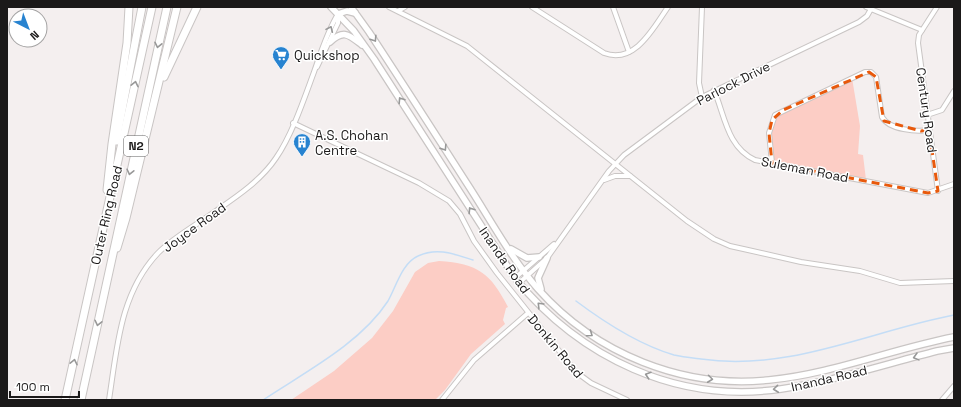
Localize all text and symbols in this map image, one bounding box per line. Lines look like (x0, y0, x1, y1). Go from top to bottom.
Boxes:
north arrow (8, 8, 48, 48)
one-way arrow (325, 25, 333, 33)
text: N (27, 28, 42, 43)
one-way arrow (369, 34, 376, 41)
one-way arrow (155, 42, 163, 48)
supermarket icon: Quickshop (271, 45, 291, 70)
place label: Quickshop (294, 47, 360, 64)
street label: Parlock Drive (693, 58, 773, 109)
street label: Century Road (912, 66, 941, 154)
one-way arrow (130, 81, 138, 87)
one-way arrow (398, 97, 405, 104)
place label: A.S. Chohan Centre (315, 127, 388, 159)
building icon: A.S. Chohan Centre (292, 132, 312, 157)
road number: N2 (124, 136, 148, 156)
one-way arrow (439, 144, 447, 151)
street label: Suleman Road (760, 153, 850, 186)
street label: Outer Ring Road (87, 164, 126, 266)
one-way arrow (126, 168, 135, 175)
street label: Joyce Road (159, 199, 229, 256)
one-way arrow (468, 207, 475, 214)
street label: Inanda Road (475, 224, 534, 297)
one-way arrow (537, 302, 545, 310)
street label: Donkin Road (524, 311, 587, 382)
one-way arrow (94, 320, 102, 326)
one-way arrow (586, 329, 593, 337)
one-way arrow (913, 352, 919, 360)
one-way arrow (69, 359, 77, 365)
street label: Inanda Road (789, 361, 869, 396)
one-way arrow (644, 371, 651, 380)
scale bar (10, 373, 79, 399)
one-way arrow (707, 374, 713, 383)
text: 100 m (16, 379, 50, 395)
one-way arrow (773, 385, 779, 394)

